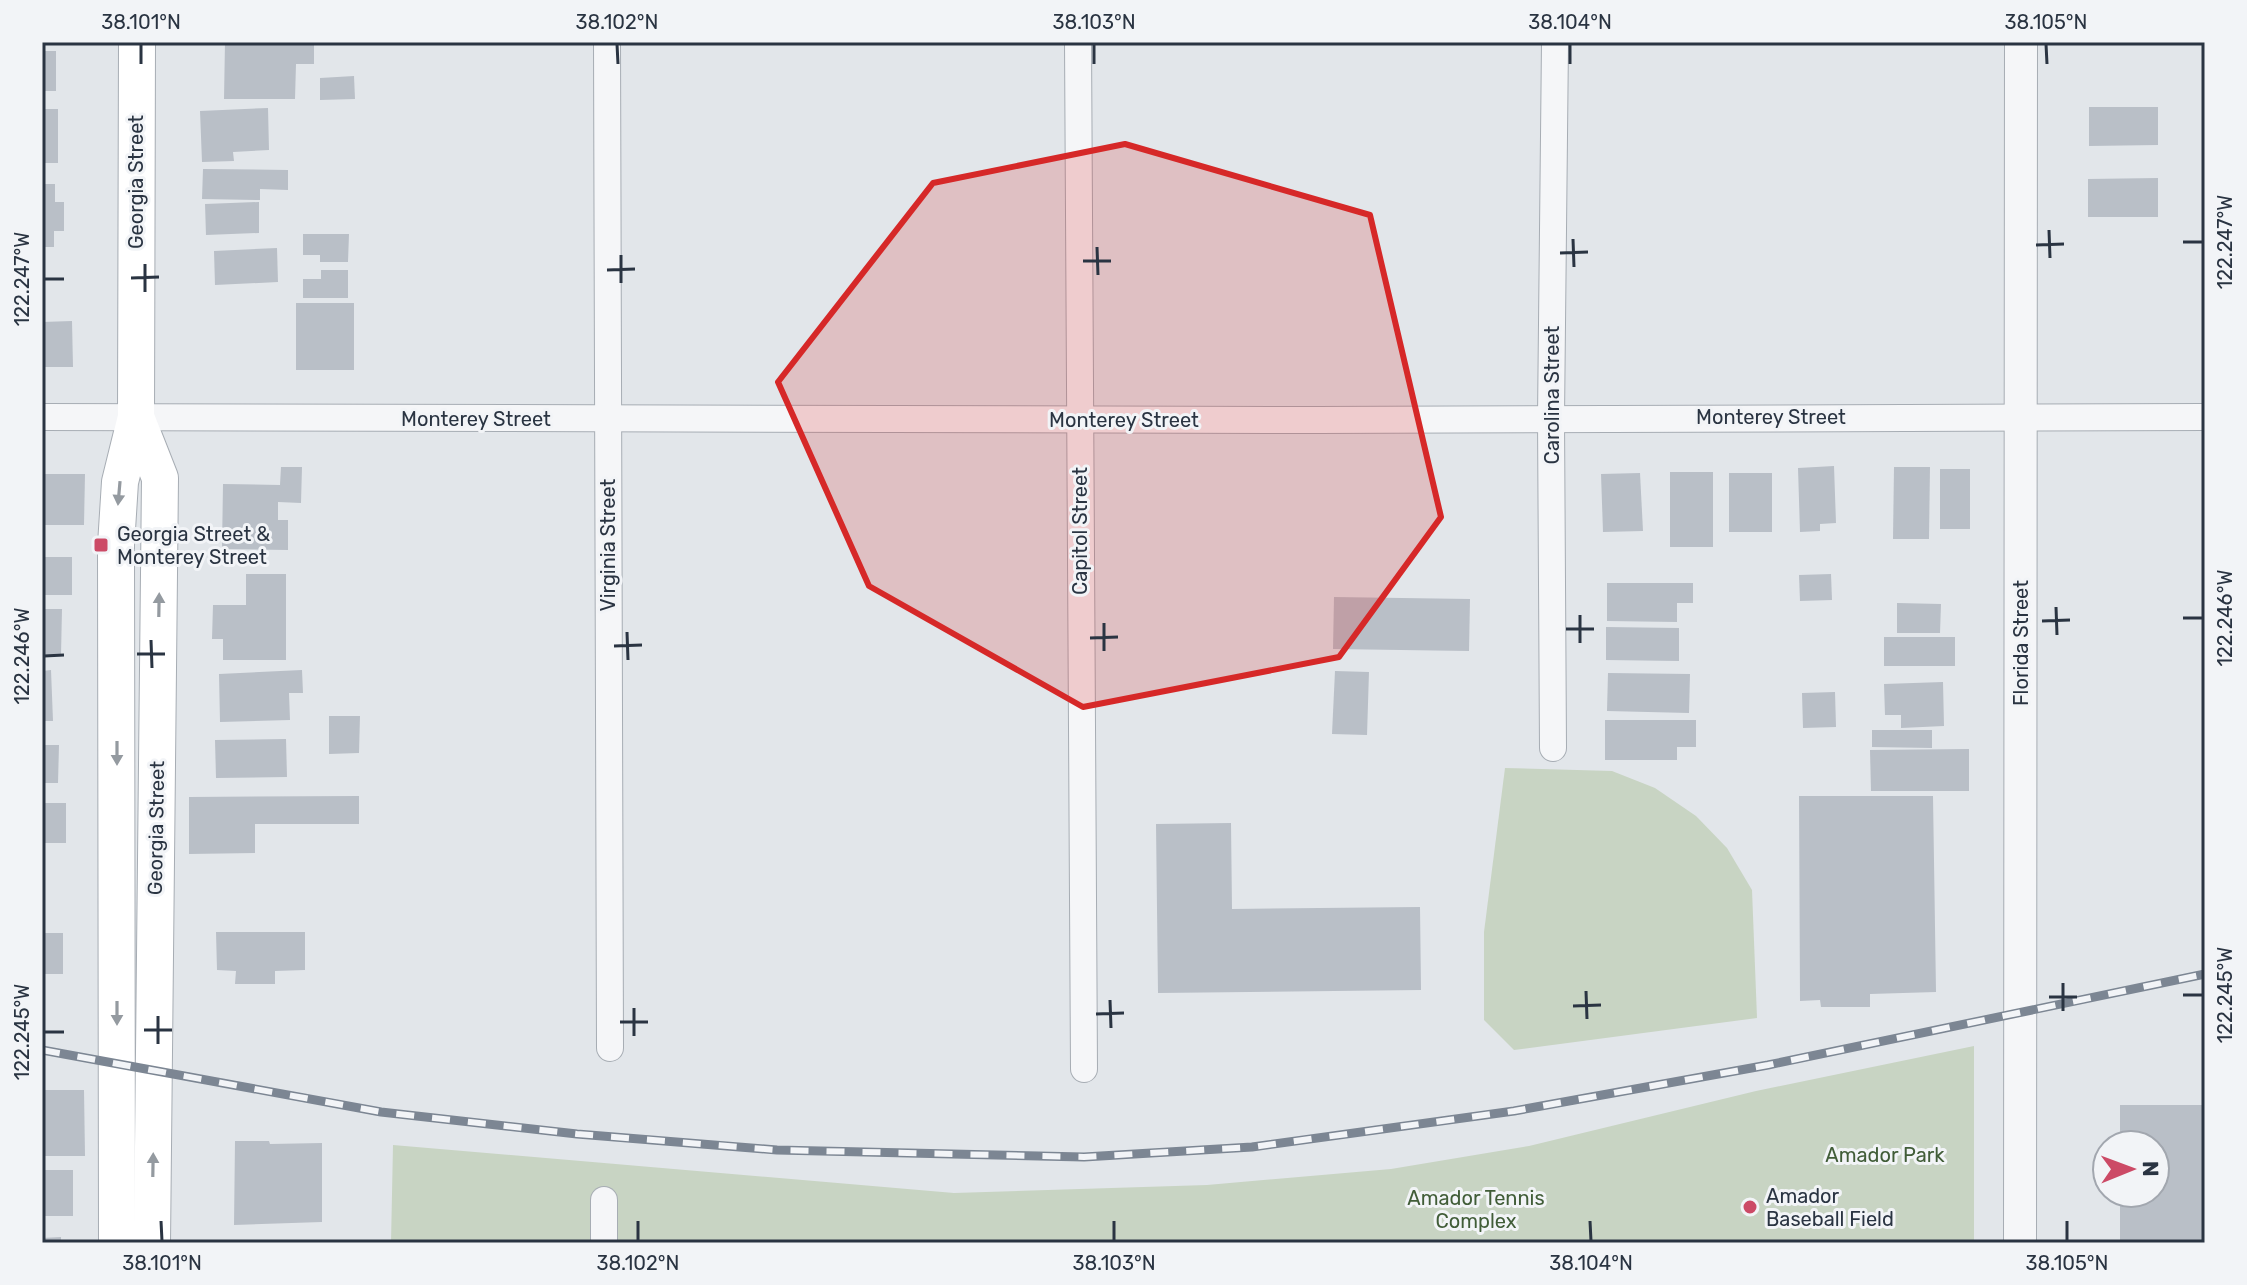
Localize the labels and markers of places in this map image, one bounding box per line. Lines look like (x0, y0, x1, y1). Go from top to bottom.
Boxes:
place label: Georgia Street & Monterey Street (117, 522, 270, 569)
marker: Georgia Street & Monterey Street (92, 536, 110, 554)
place label: Amador Baseball Field (1766, 1184, 1894, 1231)
marker: Amador Baseball Field (1741, 1198, 1759, 1216)

